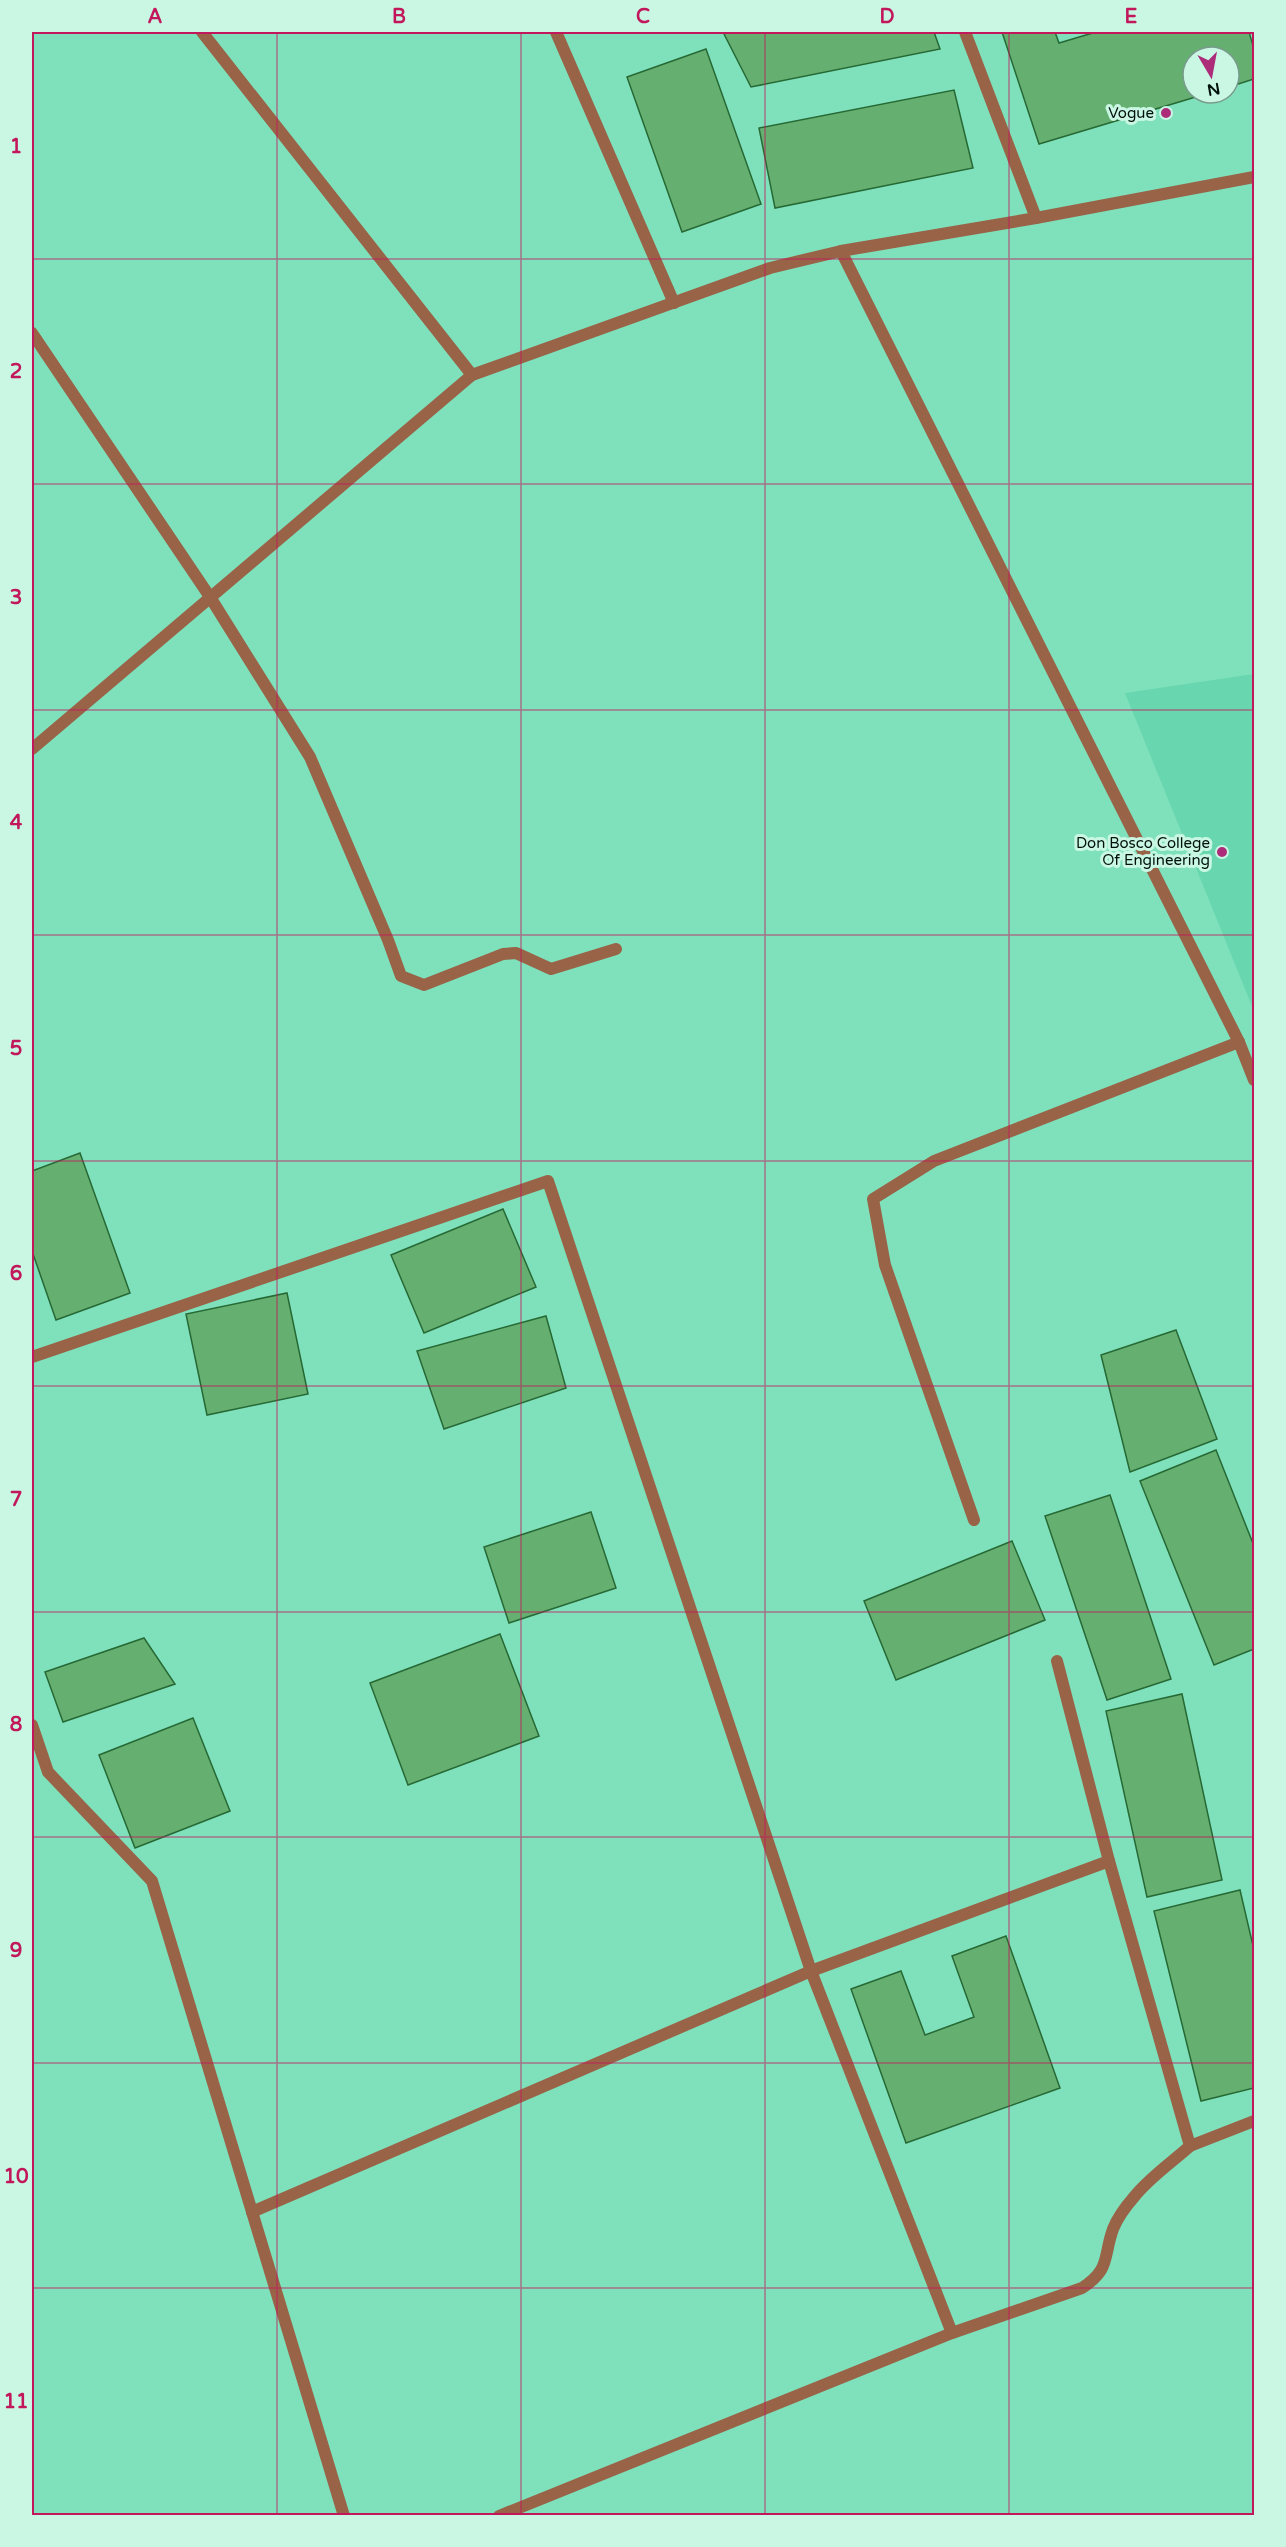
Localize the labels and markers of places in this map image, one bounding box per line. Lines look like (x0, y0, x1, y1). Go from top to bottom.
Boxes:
place label: Vogue (1108, 104, 1154, 122)
marker: Vogue (1159, 106, 1173, 120)
place label: Don Bosco College Of Engineering (1076, 834, 1210, 869)
marker: Don Bosco College Of Engineering (1215, 845, 1229, 859)

